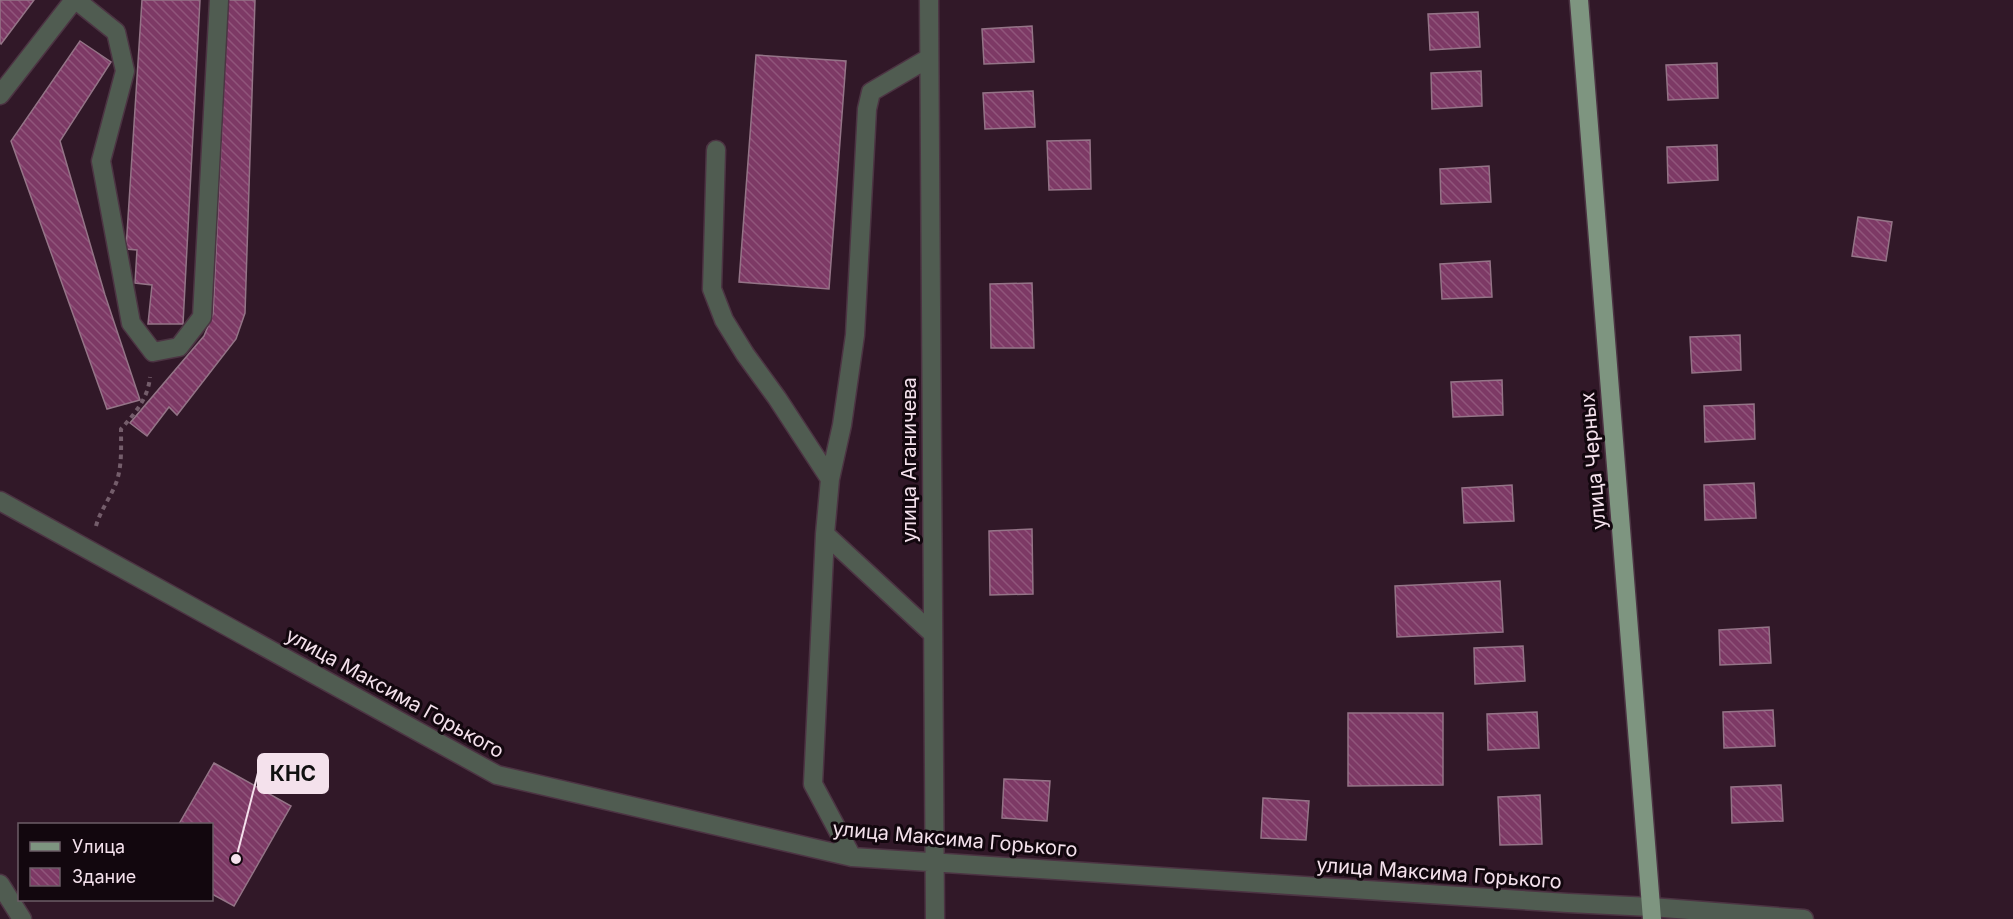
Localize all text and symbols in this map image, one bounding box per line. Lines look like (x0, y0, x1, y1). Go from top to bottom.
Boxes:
street label: улица Аганичева (897, 377, 921, 543)
street label: улица Черных (1575, 391, 1611, 531)
street label: улица Максима Горького (282, 623, 508, 763)
callout: КНС (258, 754, 328, 793)
text: КНС (270, 761, 316, 786)
street label: улица Максима Горького (832, 816, 1078, 862)
legend (18, 823, 213, 901)
text: Улица (72, 836, 125, 857)
street label: улица Максима Горького (1316, 852, 1562, 894)
text: Здание (72, 866, 136, 887)

